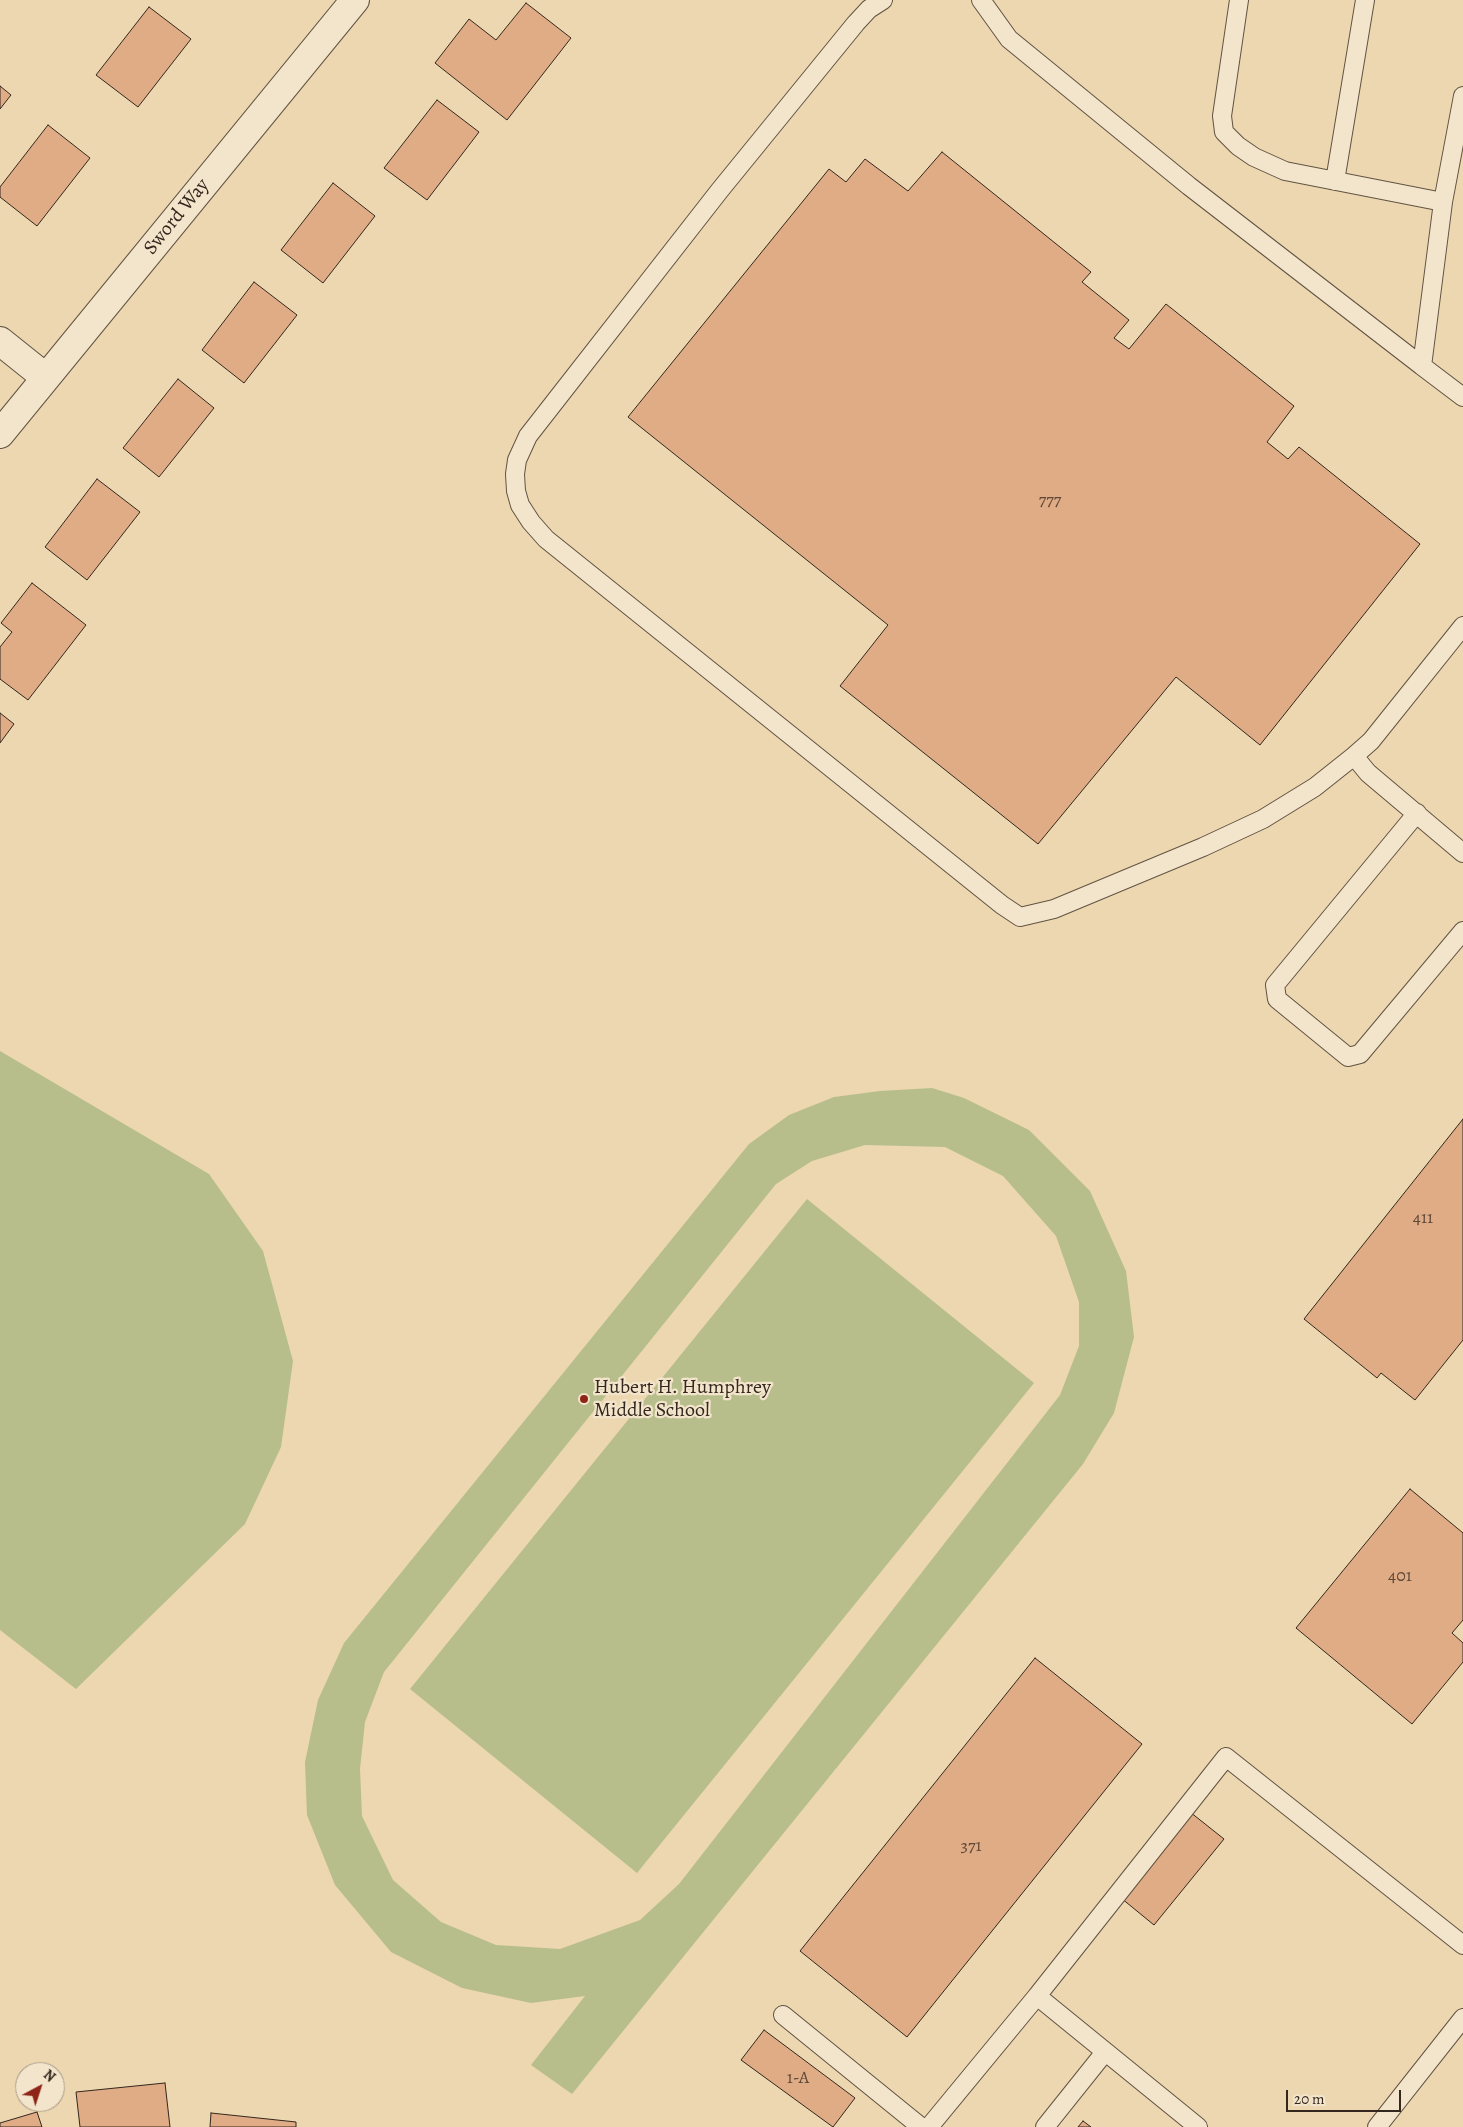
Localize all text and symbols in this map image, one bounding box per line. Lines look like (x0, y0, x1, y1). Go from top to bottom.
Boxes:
street label: Sword Way (139, 174, 215, 260)
house number: 777 (1039, 490, 1061, 512)
house number: 411 (1413, 1208, 1433, 1230)
place label: Hubert H. Humphrey Middle School (594, 1376, 771, 1423)
marker: Hubert H. Humphrey Middle School (578, 1393, 590, 1405)
house number: 401 (1388, 1566, 1412, 1588)
house number: 371 (960, 1836, 982, 1858)
north arrow (15, 2062, 65, 2112)
text: N (39, 2065, 59, 2086)
house number: 1-A (787, 2068, 809, 2090)
scale bar (1288, 2080, 1403, 2112)
text: 20 m (1294, 2089, 1325, 2109)

